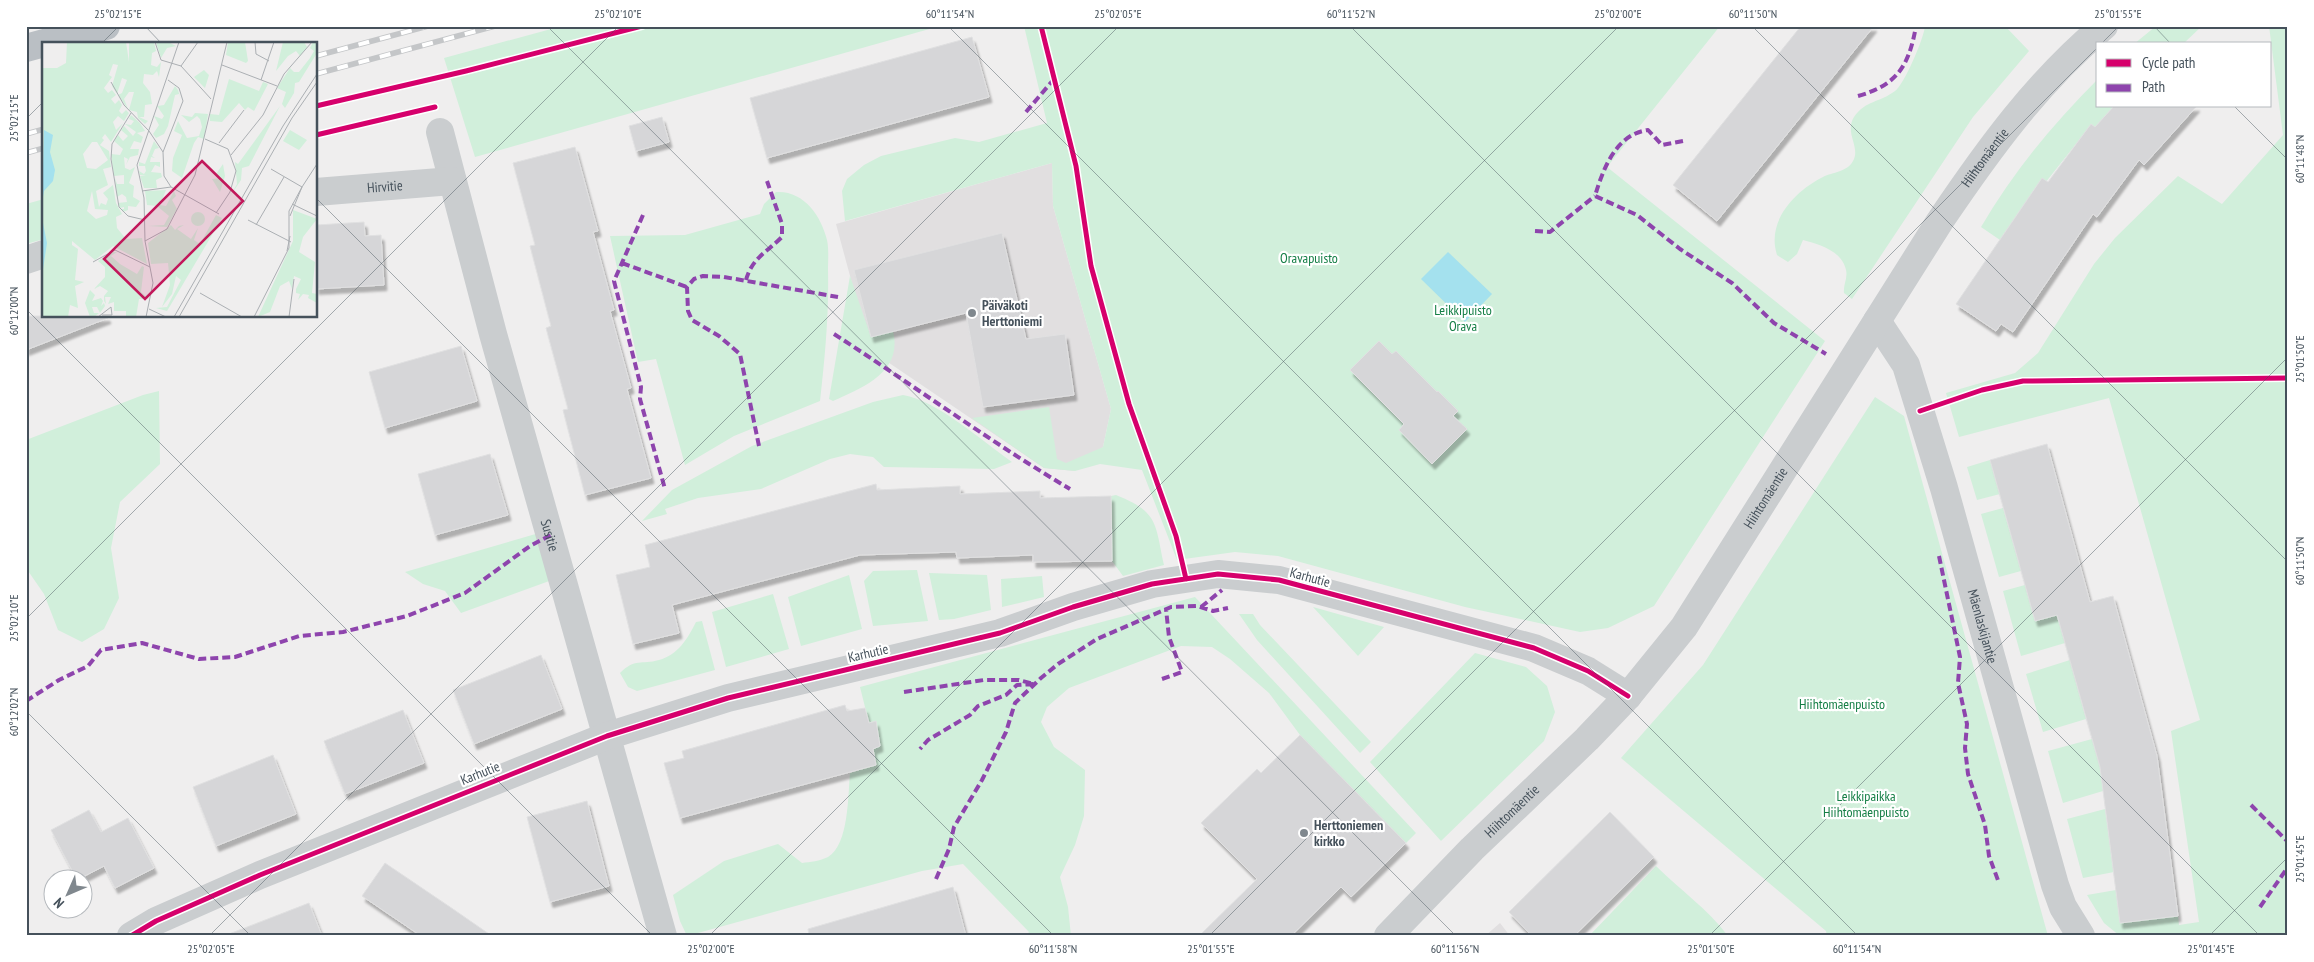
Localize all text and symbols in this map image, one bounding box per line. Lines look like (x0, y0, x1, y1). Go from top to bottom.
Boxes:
text: 25°02'15"E (94, 6, 142, 21)
text: 25°02'10"E (594, 6, 642, 21)
text: 60°11'54"N (926, 6, 974, 21)
text: 25°02'05"E (1094, 6, 1142, 21)
text: 60°11'52"N (1327, 6, 1375, 21)
text: 25°02'00"E (1594, 6, 1642, 21)
text: 60°11'50"N (1729, 6, 1777, 21)
text: 25°01'55"E (2094, 6, 2142, 21)
inset map (42, 42, 318, 318)
legend (2096, 42, 2272, 108)
text: Cycle path (2142, 53, 2195, 72)
text: Path (2142, 77, 2165, 96)
text: 25°02'15"E (6, 94, 21, 142)
street label: Hiihtomäentie (1957, 124, 2013, 191)
text: 60°11'48"N (2292, 135, 2307, 183)
street label: Hirvitie (366, 176, 403, 197)
park label: Oravapuisto (1280, 249, 1338, 267)
text: 60°12'00"N (6, 287, 21, 335)
place label: Päiväkoti Herttoniemi (982, 296, 1042, 330)
park label: Leikkipuisto Orava (1434, 301, 1492, 335)
marker: Päiväkoti Herttoniemi (966, 307, 978, 319)
text: 25°01'50"E (2292, 335, 2307, 383)
street label: Hiihtomäentie (1739, 464, 1792, 532)
street label: Susitie (537, 517, 563, 554)
text: 60°11'50"N (2292, 537, 2307, 585)
street label: Karhutie (1288, 563, 1332, 591)
street label: Mäenlaskijantie (1964, 587, 2002, 666)
text: 25°02'10"E (6, 594, 21, 642)
street label: Karhutie (846, 640, 890, 666)
text: 60°12'02"N (6, 688, 21, 736)
park label: Hiihtomäenpuisto (1799, 695, 1885, 713)
street label: Karhutie (458, 757, 503, 789)
street label: Hiihtomäentie (1481, 780, 1543, 841)
park label: Leikkipaikka Hiihtomäenpuisto (1823, 787, 1909, 821)
place label: Herttoniemen kirkko (1314, 816, 1383, 850)
marker: Herttoniemen kirkko (1298, 827, 1310, 839)
text: 25°01'45"E (2292, 835, 2307, 883)
north arrow (42, 870, 92, 920)
text: N (50, 894, 68, 912)
text: 25°02'05"E (187, 941, 235, 956)
text: 25°02'00"E (687, 941, 735, 956)
text: 60°11'58"N (1029, 941, 1077, 956)
text: 25°01'55"E (1187, 941, 1235, 956)
text: 60°11'56"N (1431, 941, 1479, 956)
text: 25°01'50"E (1687, 941, 1735, 956)
text: 60°11'54"N (1833, 941, 1881, 956)
text: 25°01'45"E (2187, 941, 2235, 956)

